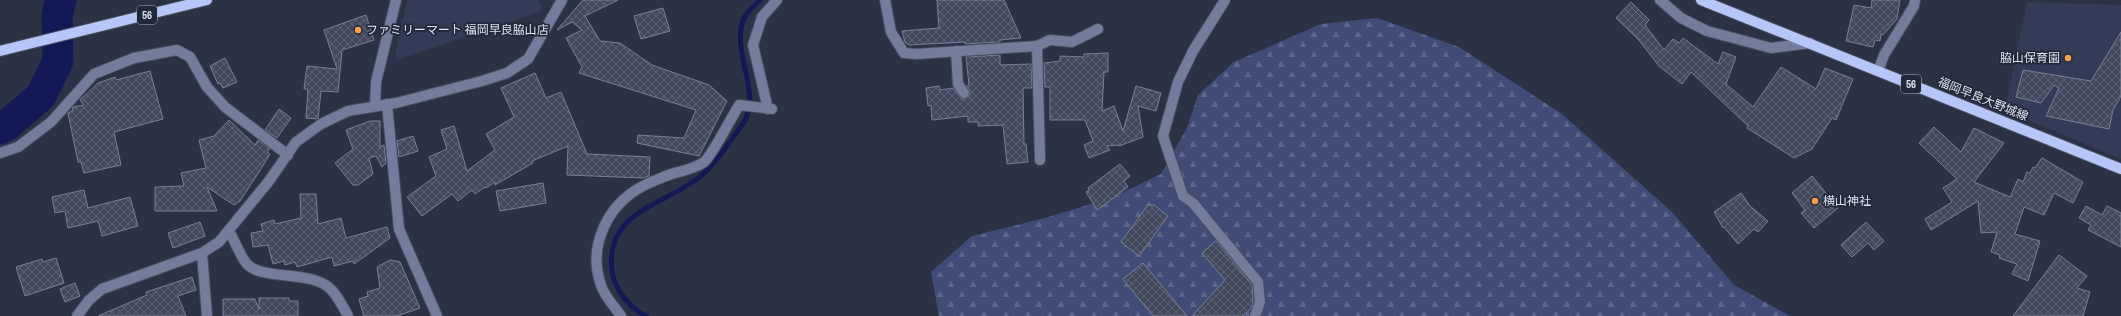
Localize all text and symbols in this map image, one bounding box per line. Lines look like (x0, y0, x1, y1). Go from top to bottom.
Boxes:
road number: 56 (137, 6, 157, 24)
place label: ファミリーマート 福岡早良脇山店 (366, 22, 549, 38)
marker: ファミリーマート 福岡早良脇山店 (353, 25, 363, 35)
place label: 脇山保育園 (2000, 50, 2060, 66)
marker: 脇山保育園 (2063, 53, 2073, 63)
street label: 福岡早良大野城線 (1935, 74, 2031, 124)
road number: 56 (1901, 75, 1921, 93)
place label: 横山神社 (1823, 193, 1871, 209)
marker: 横山神社 (1810, 196, 1820, 206)

